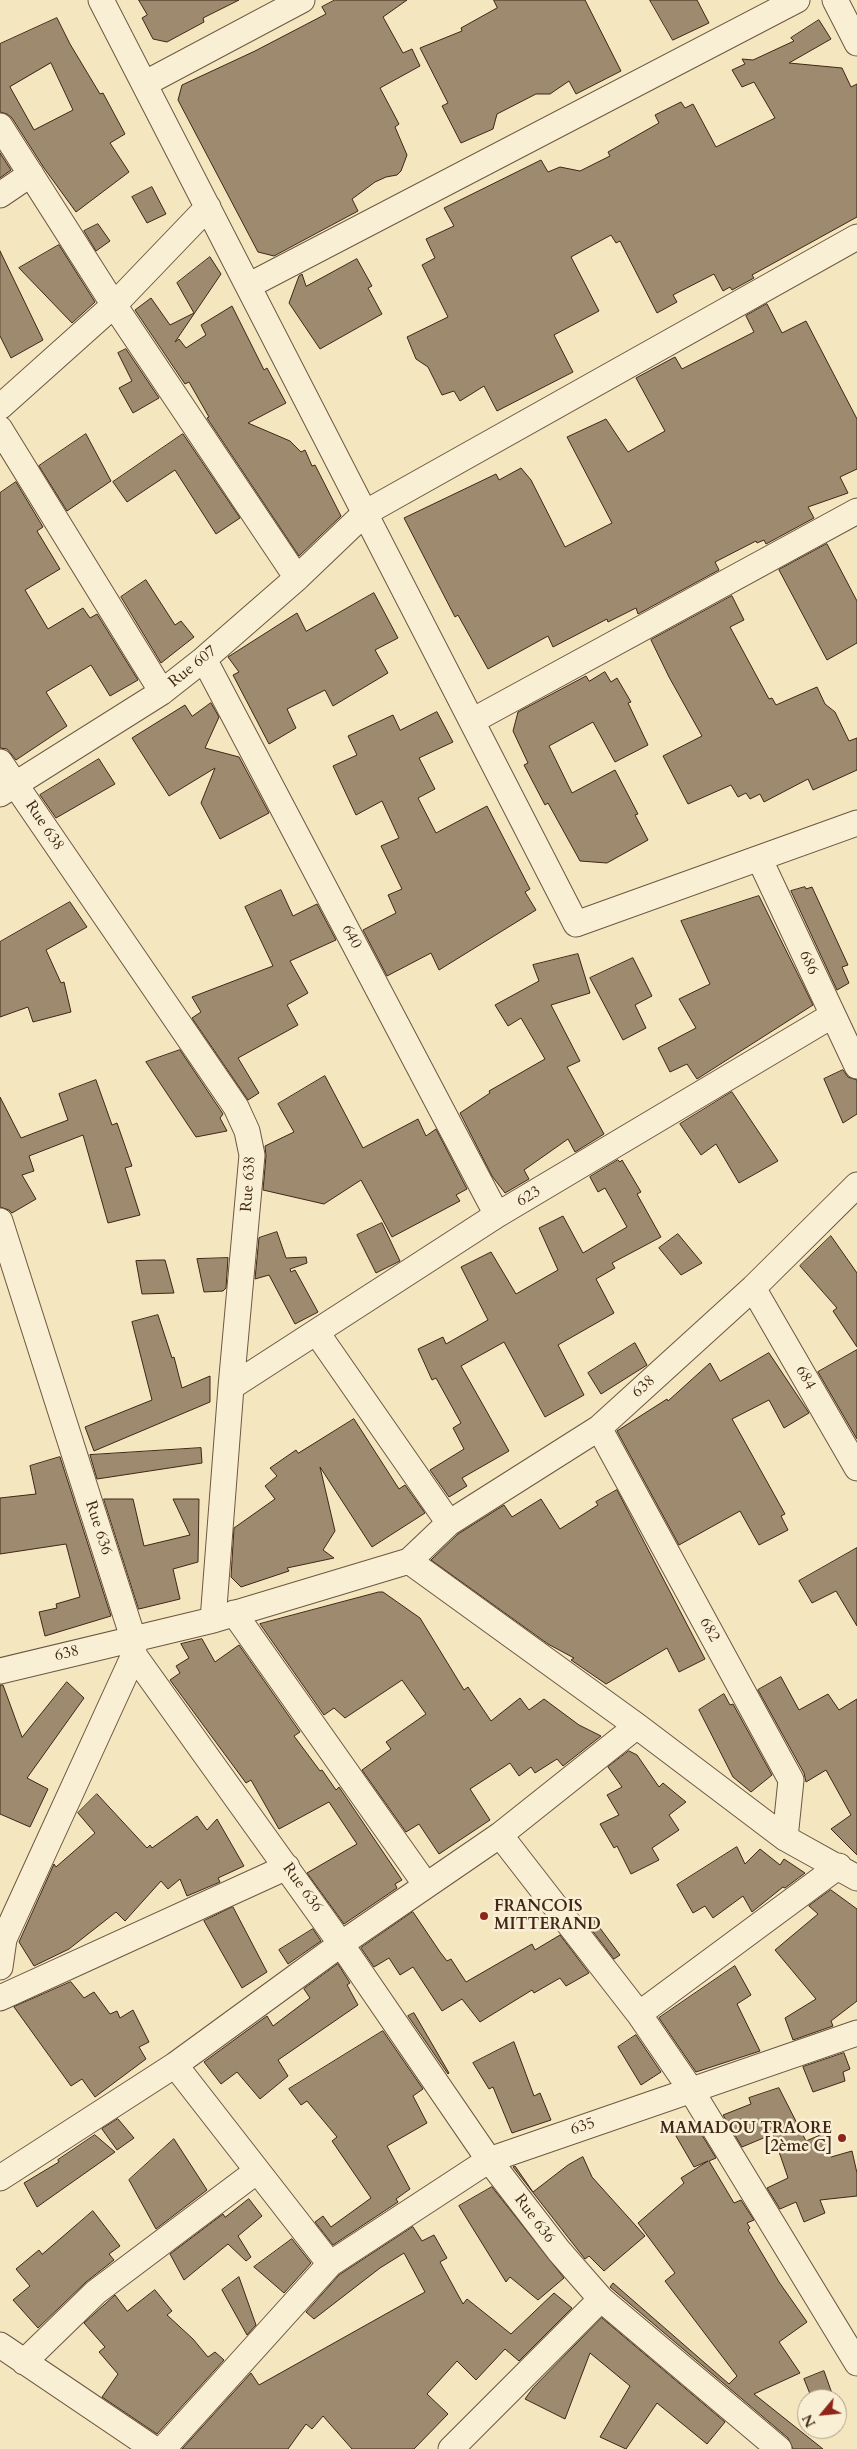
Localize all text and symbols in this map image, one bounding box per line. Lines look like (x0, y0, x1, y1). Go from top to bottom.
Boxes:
street label: Rue 607 (165, 642, 221, 692)
street label: Rue 638 (20, 797, 68, 855)
street label: 640 (337, 922, 365, 952)
street label: 686 (794, 948, 822, 978)
street label: Rue 638 (237, 1155, 261, 1213)
street label: 623 (514, 1182, 544, 1212)
street label: 684 (791, 1363, 819, 1393)
street label: 638 (628, 1372, 660, 1402)
street label: Rue 636 (80, 1498, 116, 1558)
street label: 682 (695, 1615, 723, 1645)
street label: 638 (53, 1642, 81, 1666)
street label: Rue 636 (278, 1860, 326, 1916)
place label: FRANCOIS MITTERAND (494, 1897, 601, 1935)
marker: FRANCOIS MITTERAND (478, 1910, 490, 1922)
street label: 635 (568, 2114, 598, 2140)
place label: MAMADOU TRAORE [2ème C] (660, 2119, 832, 2157)
marker: MAMADOU TRAORE [2ème C] (836, 2132, 848, 2144)
street label: Rue 636 (509, 2191, 559, 2247)
north arrow (797, 2389, 847, 2439)
text: N (798, 2411, 820, 2431)

